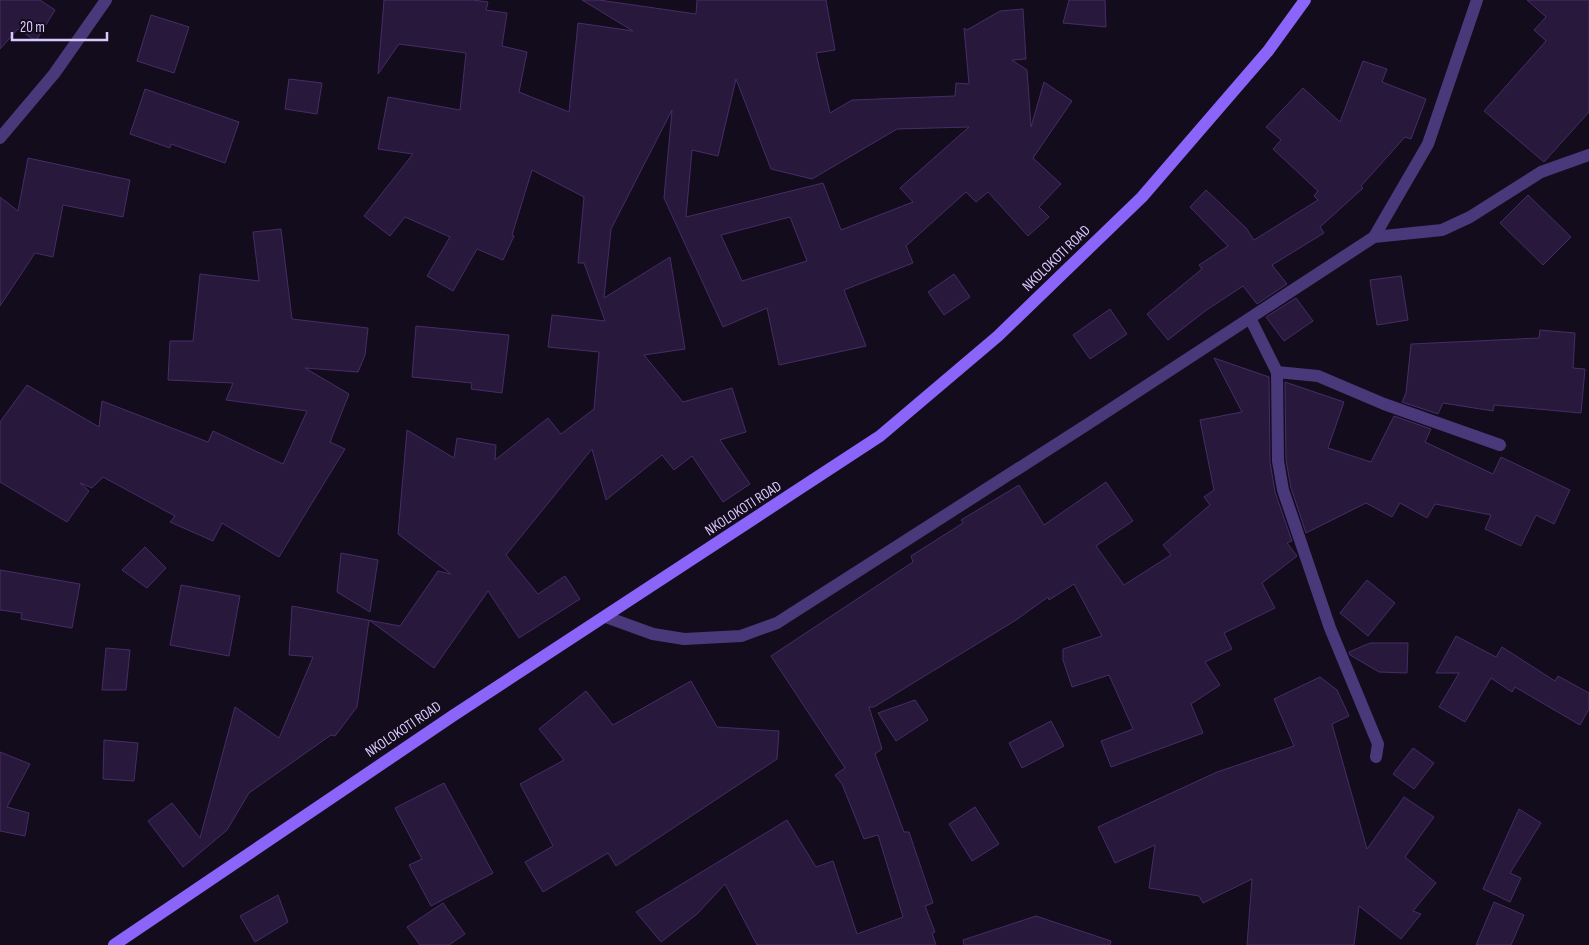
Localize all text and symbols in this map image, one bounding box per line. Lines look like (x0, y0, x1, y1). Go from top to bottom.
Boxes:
scale bar (12, 10, 108, 42)
text: 20 m (20, 18, 45, 37)
street label: NKOLOKOTI ROAD (1018, 221, 1094, 296)
street label: NKOLOKOTI ROAD (701, 477, 785, 540)
street label: NKOLOKOTI ROAD (362, 697, 445, 762)

